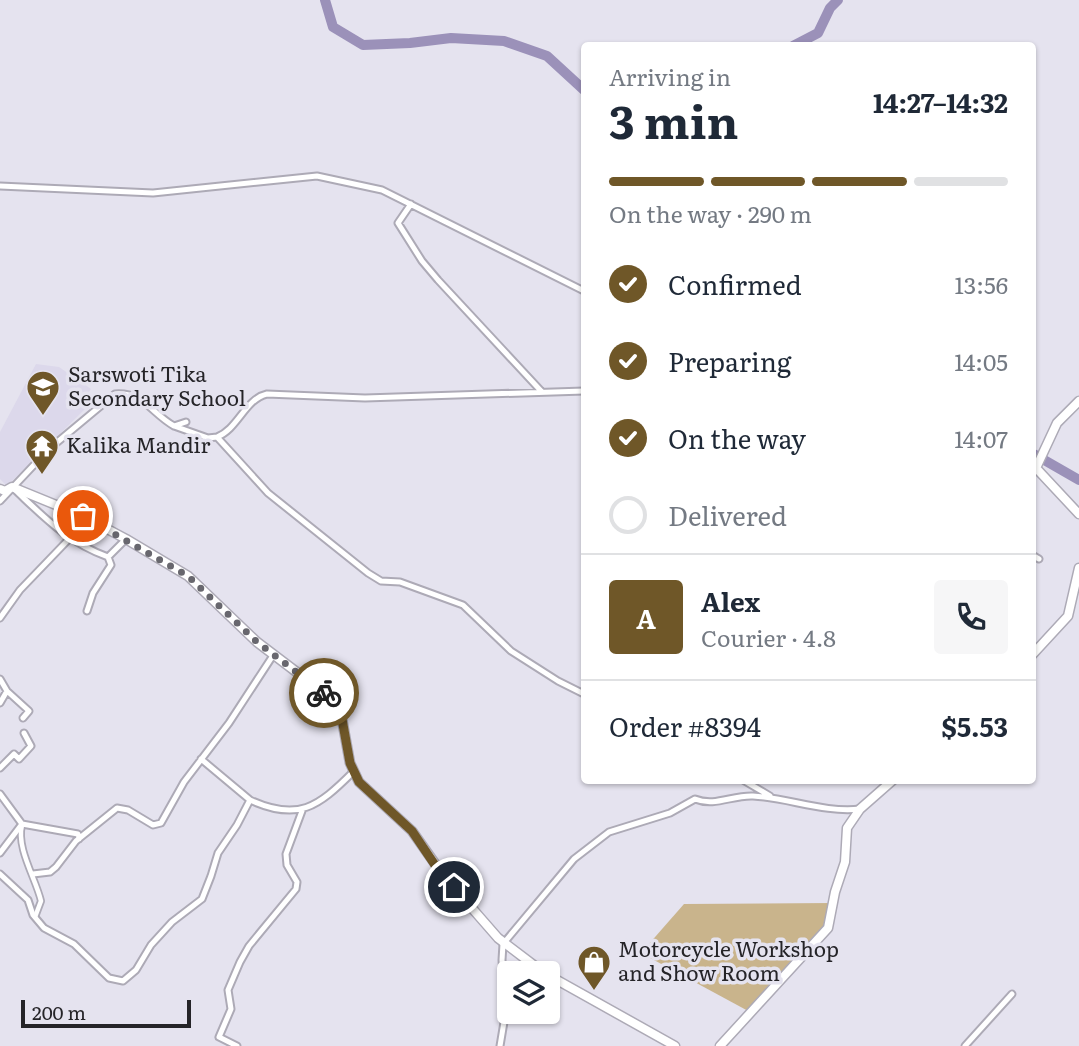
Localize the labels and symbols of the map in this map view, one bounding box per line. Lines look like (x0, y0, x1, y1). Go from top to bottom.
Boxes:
place label: Sarswoti Tika Secondary School (68, 357, 246, 412)
school or university icon: Sarswoti Tika Secondary School (24, 368, 62, 417)
temple icon: Kalika Mandir (23, 427, 61, 476)
place label: Kalika Mandir (66, 428, 211, 459)
pin (53, 486, 113, 546)
courier (289, 658, 359, 728)
pin (424, 857, 484, 917)
place label: Motorcycle Workshop and Show Room (618, 932, 839, 987)
shop icon: Motorcycle Workshop and Show Room (575, 943, 613, 992)
scale bar (21, 997, 191, 1029)

